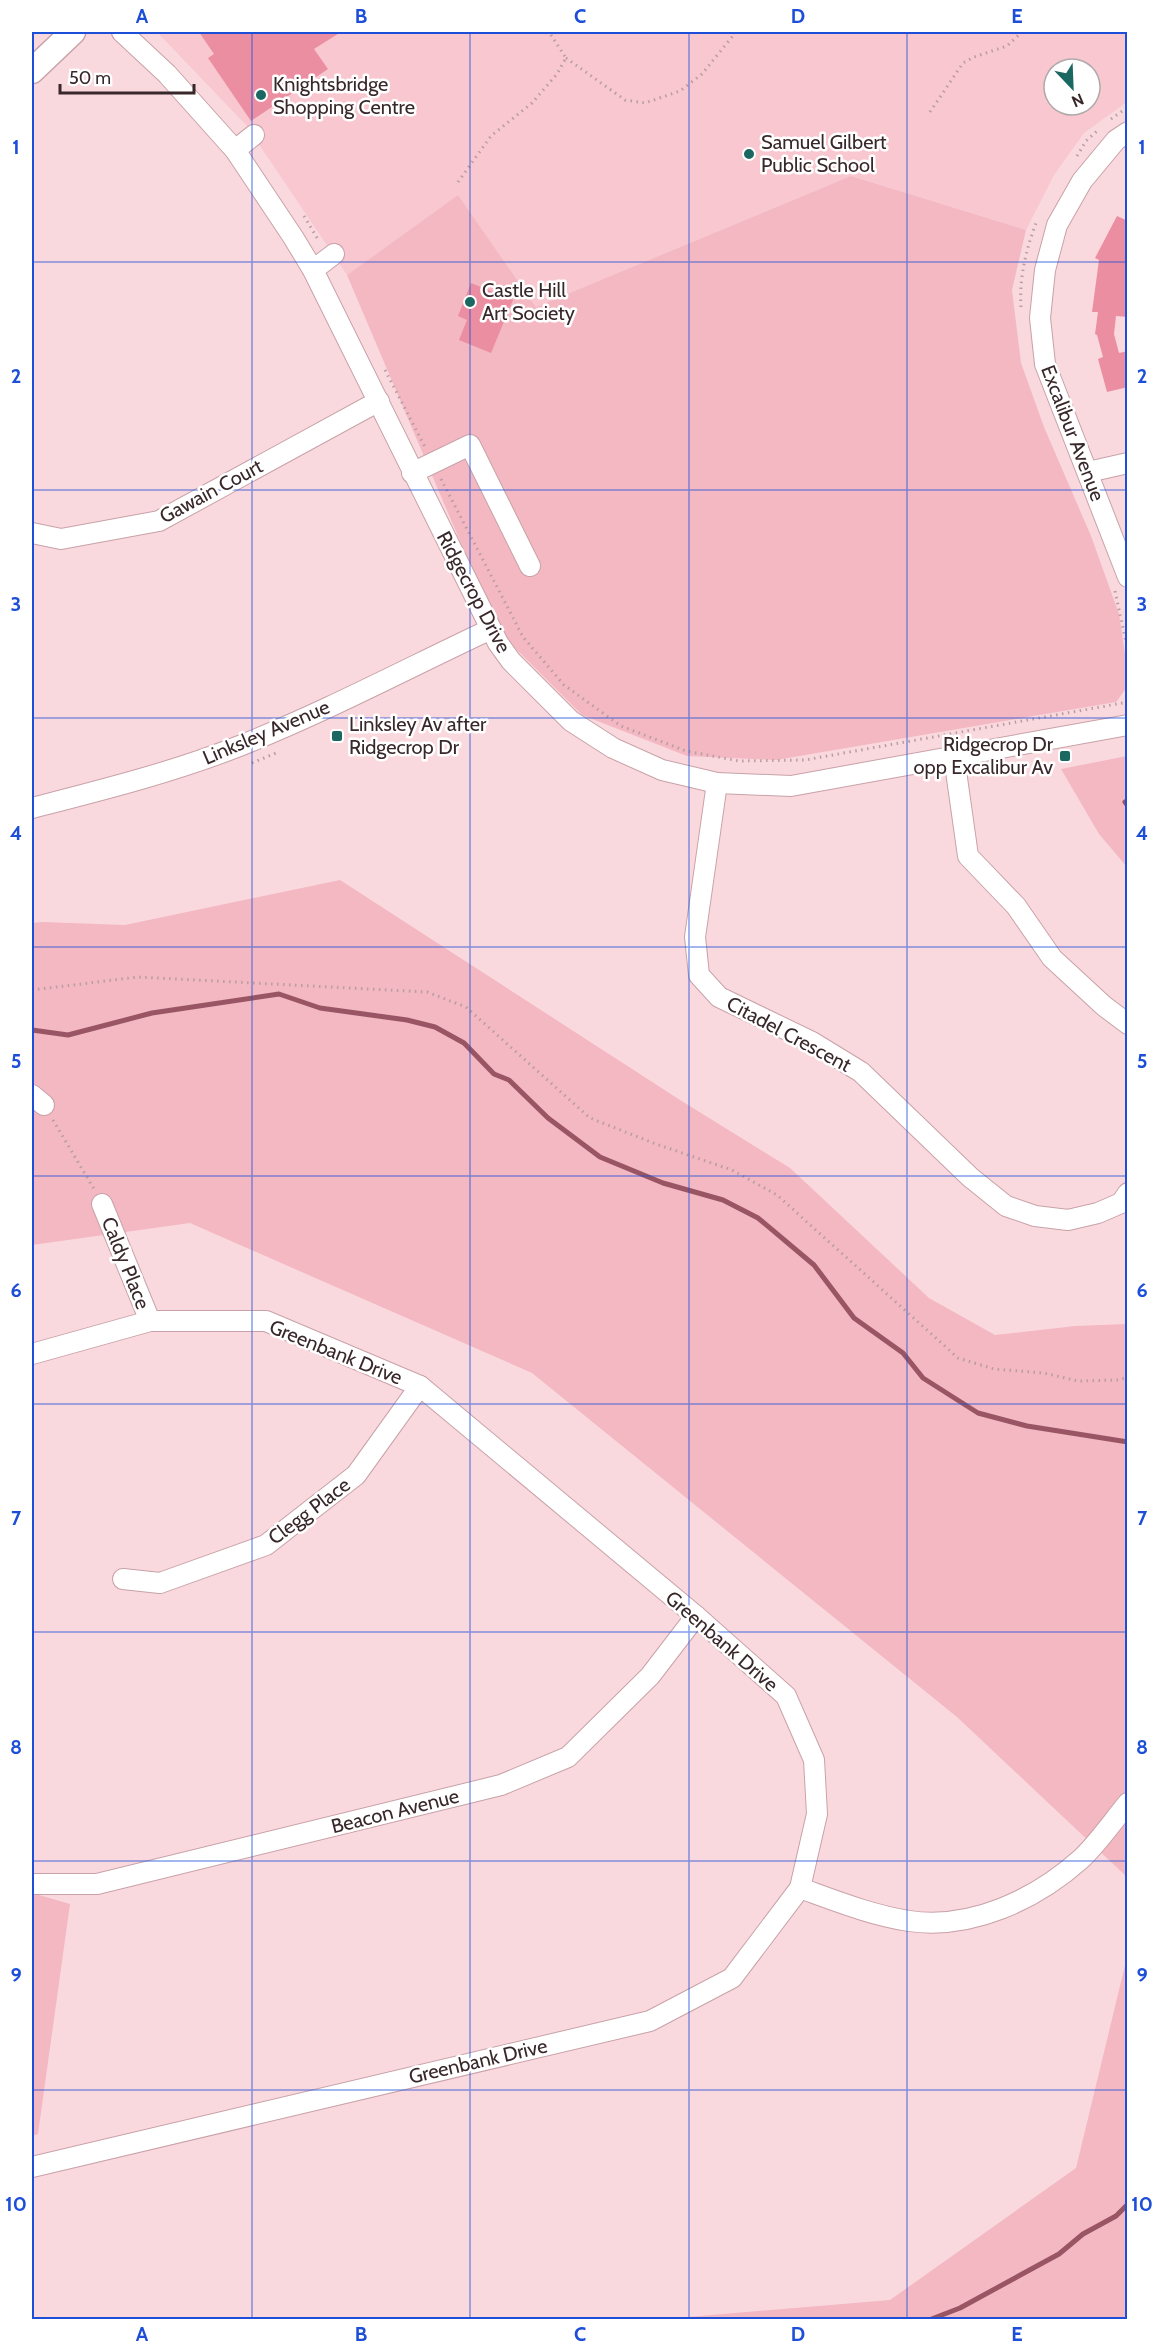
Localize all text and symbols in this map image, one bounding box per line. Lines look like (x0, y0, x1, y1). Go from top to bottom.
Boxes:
text: A (136, 4, 149, 28)
text: B (355, 4, 367, 28)
text: C (574, 4, 586, 28)
text: D (791, 4, 805, 28)
text: E (1011, 4, 1023, 28)
scale bar (60, 57, 194, 95)
north arrow (1042, 57, 1102, 117)
text: 50 m (69, 67, 111, 89)
place label: Knightsbridge Shopping Centre (273, 72, 415, 119)
marker: Knightsbridge Shopping Centre (254, 88, 268, 102)
text: N (1069, 89, 1087, 111)
place label: Samuel Gilbert Public School (761, 130, 887, 177)
text: 1 (12, 135, 20, 159)
text: 1 (1138, 135, 1146, 159)
marker: Samuel Gilbert Public School (742, 147, 756, 161)
place label: Castle Hill Art Society (482, 278, 575, 325)
marker: Castle Hill Art Society (463, 295, 477, 309)
street label: Excalibur Avenue (1036, 362, 1110, 504)
text: 2 (11, 364, 21, 388)
text: 2 (1137, 364, 1147, 388)
street label: Gawain Court (155, 454, 267, 528)
street label: Ridgecrop Drive (432, 527, 516, 657)
text: 3 (11, 592, 21, 616)
text: 3 (1137, 592, 1147, 616)
street label: Linksley Avenue (199, 694, 333, 770)
place label: Linksley Av after Ridgecrop Dr (349, 712, 487, 759)
marker: Linksley Av after Ridgecrop Dr (330, 729, 344, 743)
place label: Ridgecrop Dr opp Excalibur Av (914, 732, 1054, 779)
marker: Ridgecrop Dr opp Excalibur Av (1058, 749, 1072, 763)
text: 4 (10, 821, 22, 845)
text: 4 (1136, 821, 1148, 845)
street label: Citadel Crescent (723, 991, 856, 1077)
text: 5 (11, 1049, 21, 1073)
text: 5 (1137, 1049, 1147, 1073)
street label: Caldy Place (97, 1213, 155, 1313)
text: 6 (10, 1278, 22, 1302)
text: 6 (1136, 1278, 1148, 1302)
street label: Greenbank Drive (266, 1314, 406, 1390)
street label: Clegg Place (263, 1472, 355, 1550)
text: 7 (11, 1506, 22, 1530)
text: 7 (1137, 1506, 1148, 1530)
street label: Greenbank Drive (661, 1586, 783, 1696)
text: 8 (10, 1735, 22, 1759)
text: 8 (1136, 1735, 1148, 1759)
street label: Beacon Avenue (329, 1784, 461, 1838)
text: 9 (10, 1963, 22, 1987)
text: 9 (1136, 1963, 1148, 1987)
street label: Greenbank Drive (406, 2033, 550, 2089)
text: 10 (5, 2192, 27, 2216)
text: 10 (1131, 2192, 1153, 2216)
text: A (136, 2322, 149, 2346)
text: B (355, 2322, 367, 2346)
text: C (574, 2322, 586, 2346)
text: D (791, 2322, 805, 2346)
text: E (1011, 2322, 1023, 2346)

